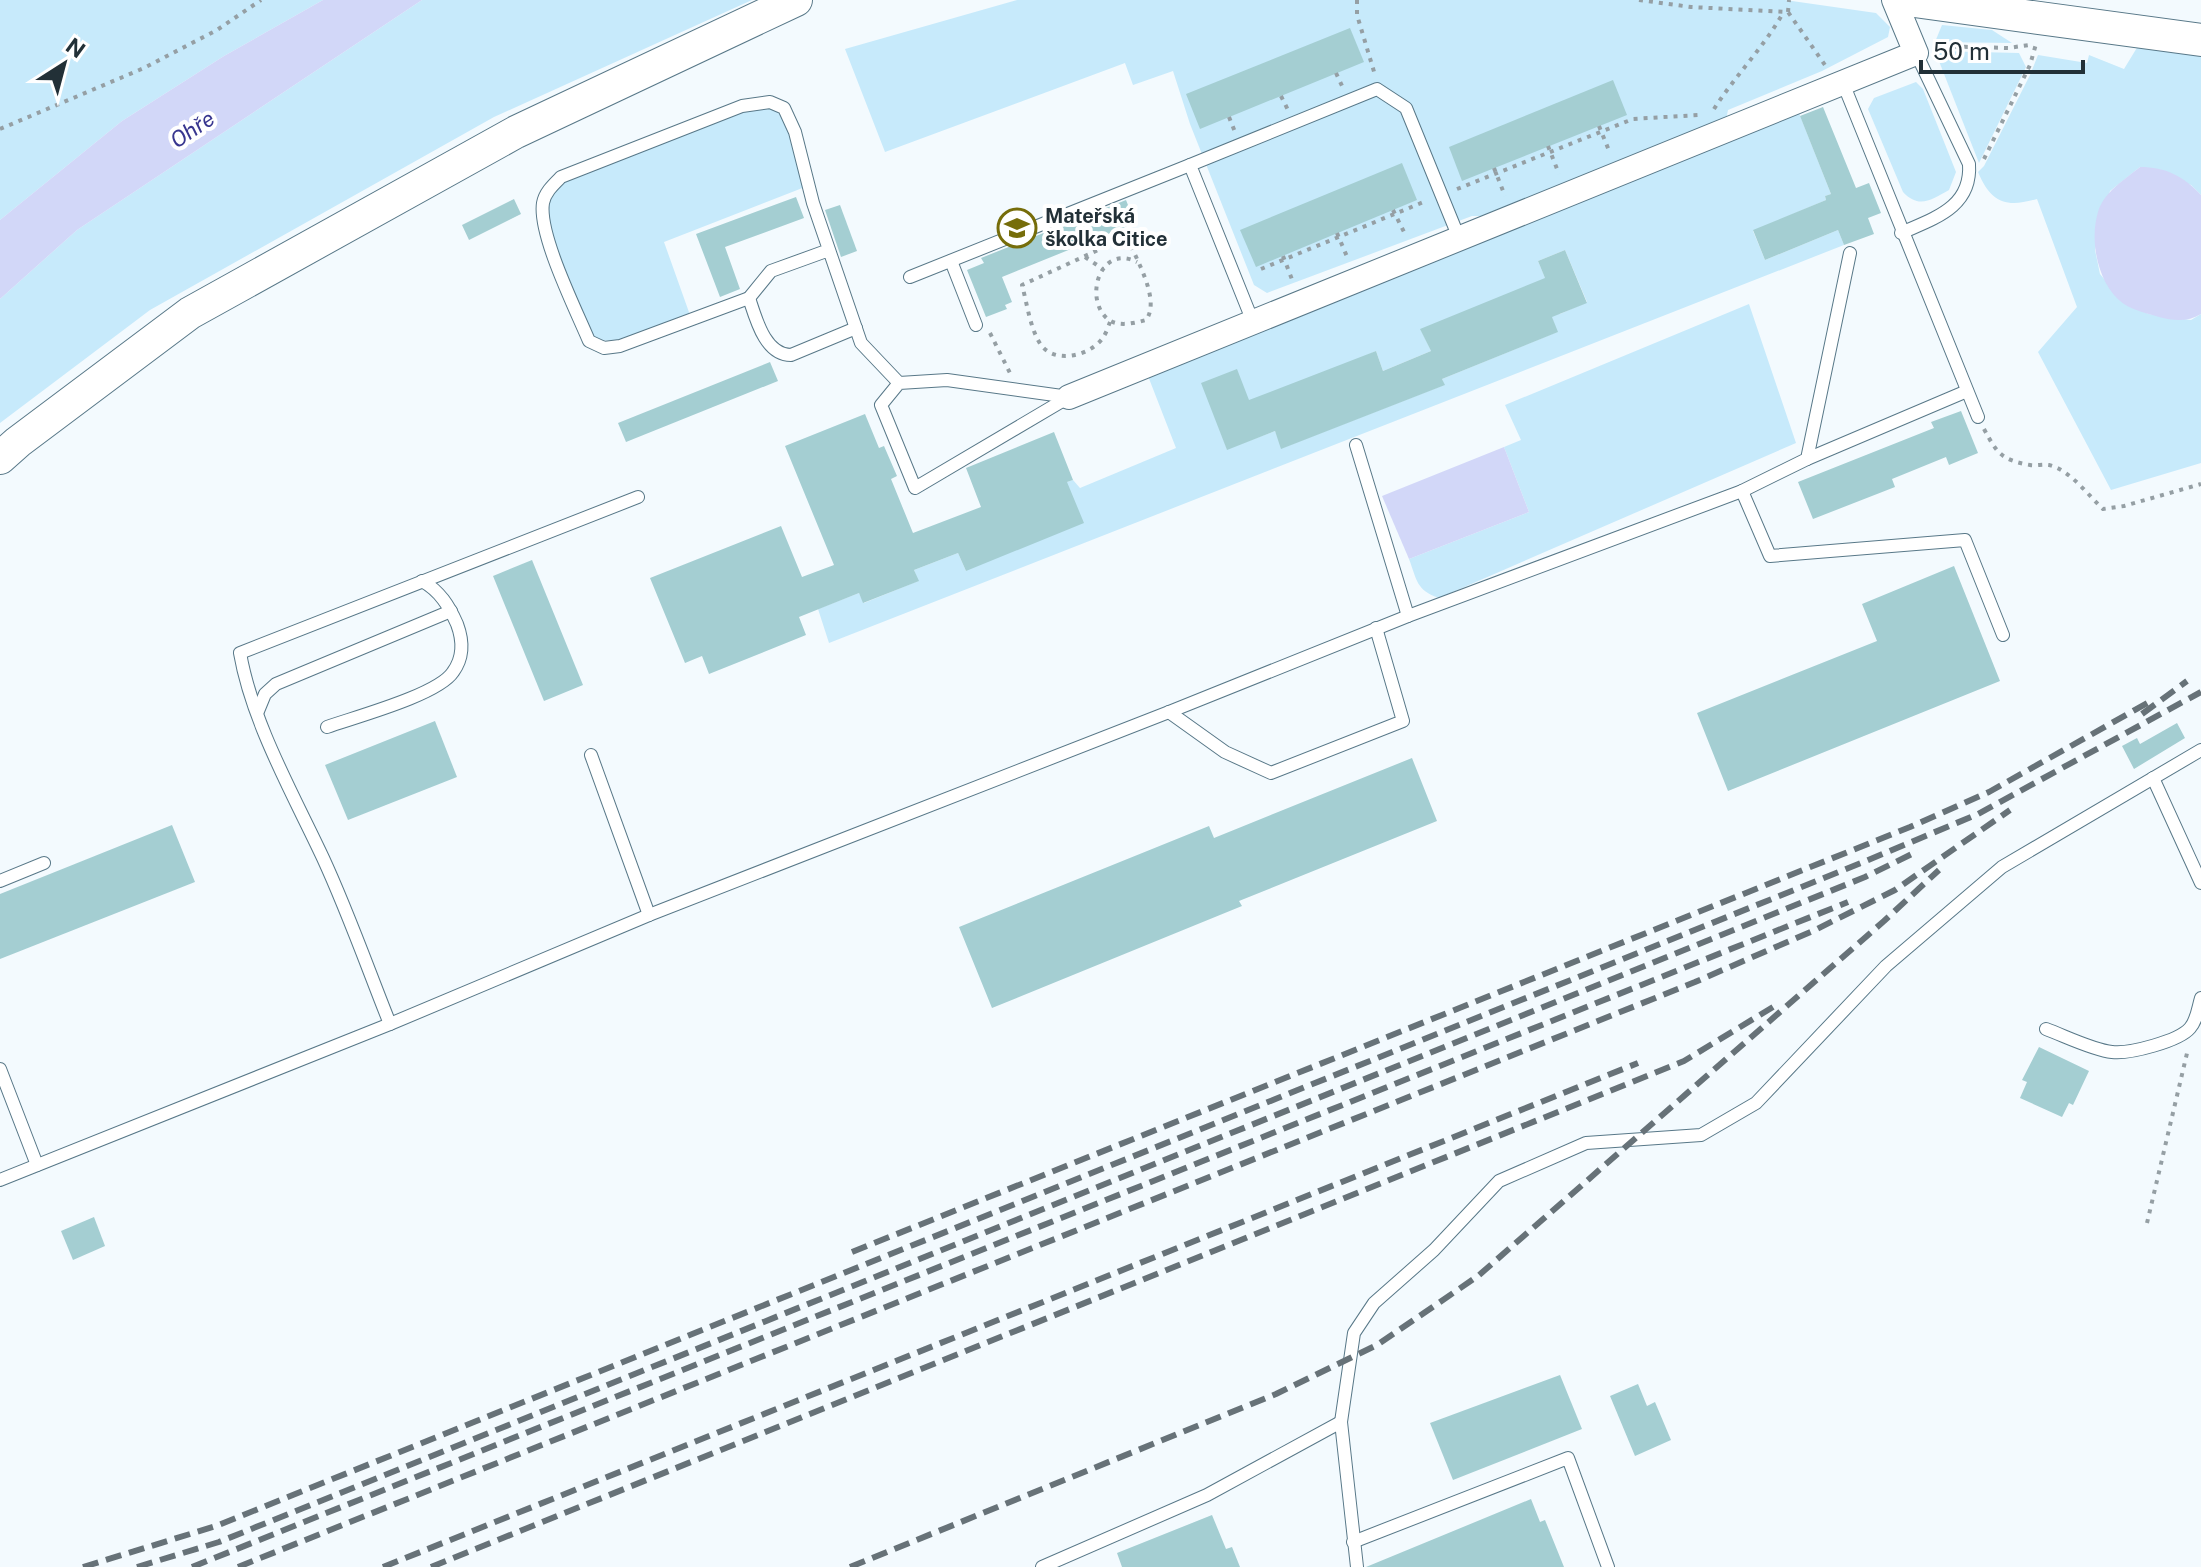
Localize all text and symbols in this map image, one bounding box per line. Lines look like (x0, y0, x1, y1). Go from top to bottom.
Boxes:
north arrow (24, 24, 104, 104)
scale bar (1921, 24, 2083, 74)
text: N (61, 32, 90, 63)
text: 50 m (1933, 37, 1990, 65)
water label: Ohře (165, 105, 219, 153)
place label: Mateřská školka Citice (1045, 204, 1167, 251)
school or university icon: Mateřská školka Citice (996, 207, 1038, 249)

